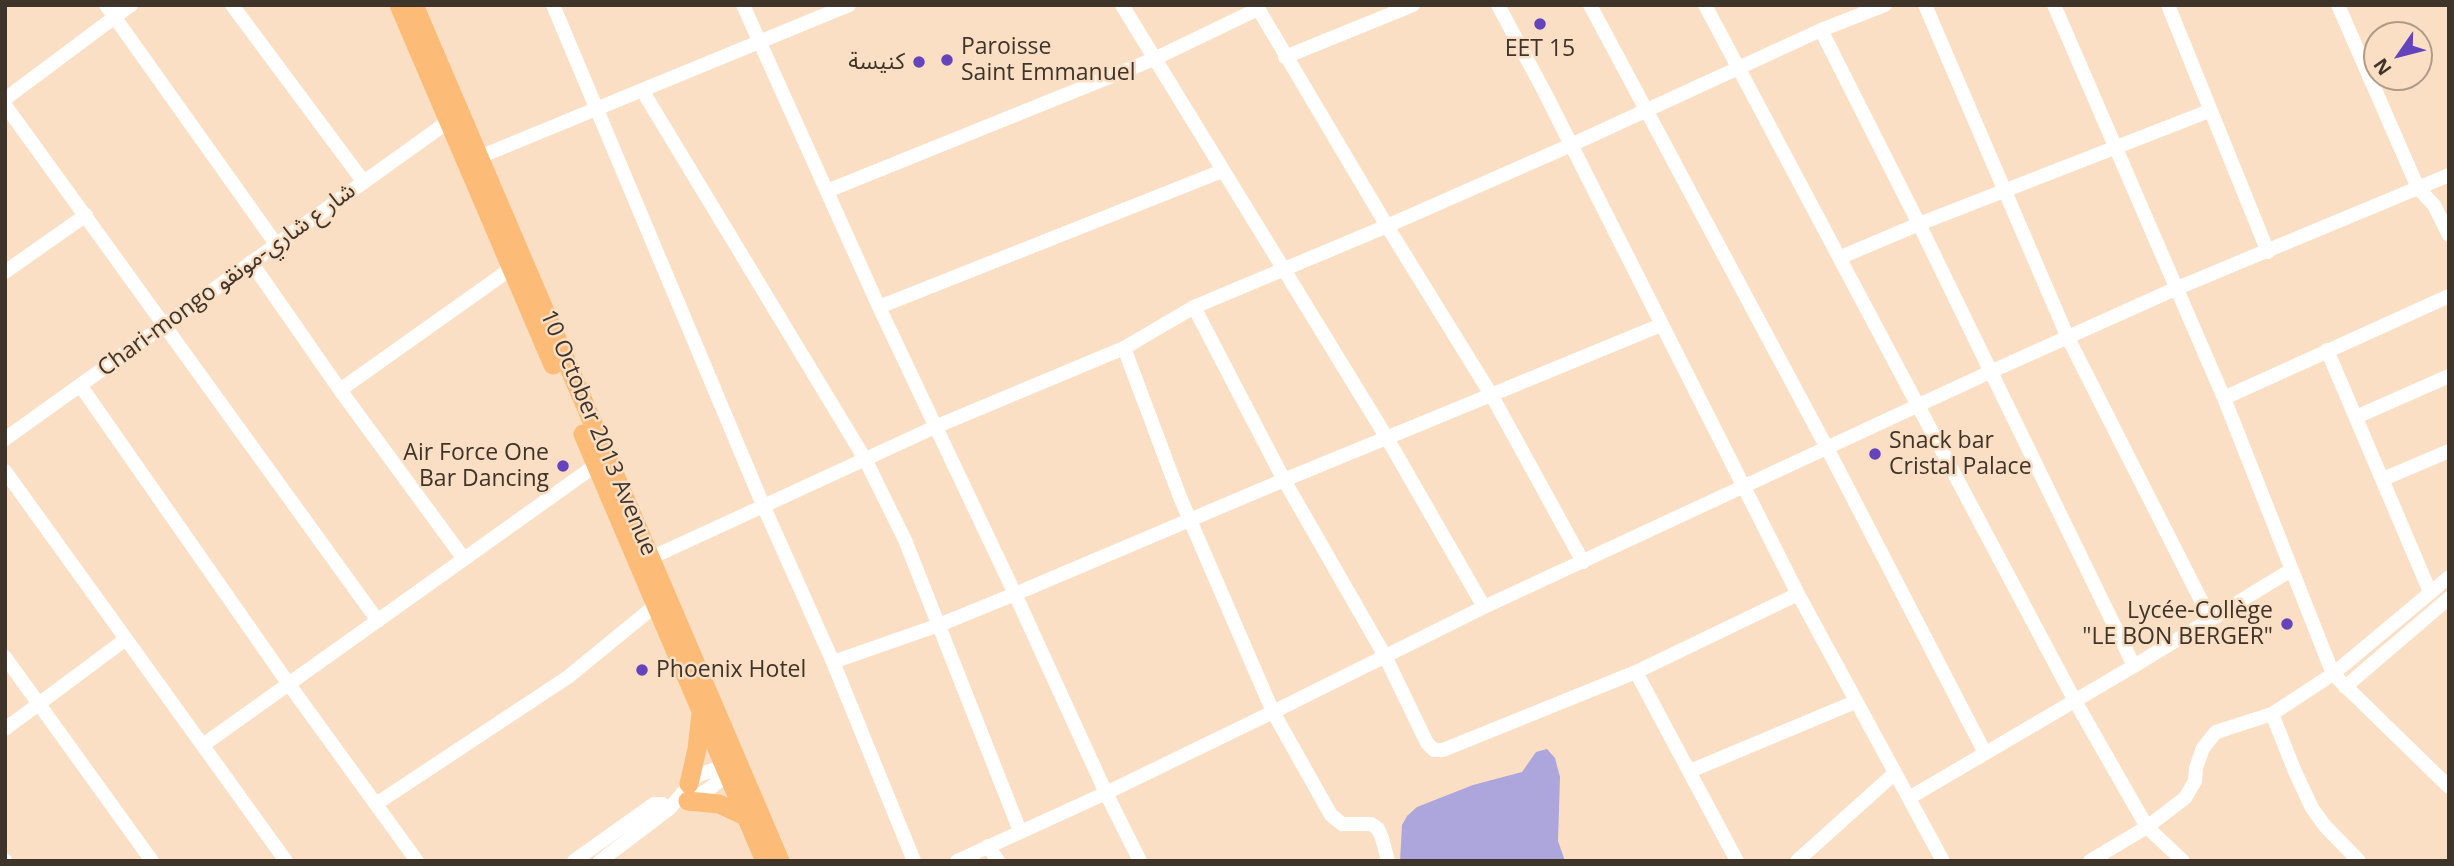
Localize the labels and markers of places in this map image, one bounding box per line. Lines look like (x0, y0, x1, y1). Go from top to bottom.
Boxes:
marker: EET 15 (1532, 16, 1548, 32)
place label: Paroisse Saint Emmanuel (961, 33, 1136, 87)
place label: EET 15 (1505, 35, 1575, 63)
place label: كنيسة (848, 48, 905, 76)
marker: Paroisse Saint Emmanuel (939, 52, 955, 68)
marker: كنيسة (911, 54, 927, 70)
place label: Snack bar Cristal Palace (1889, 427, 2032, 481)
place label: Air Force One Bar Dancing (403, 439, 549, 493)
marker: Snack bar Cristal Palace (1867, 446, 1883, 462)
marker: Air Force One Bar Dancing (555, 458, 571, 474)
place label: Lycée-Collège "LE BON BERGER" (2082, 597, 2273, 651)
marker: Lycée-Collège "LE BON BERGER" (2279, 616, 2295, 632)
place label: Phoenix Hotel (656, 656, 806, 684)
marker: Phoenix Hotel (634, 662, 650, 678)

